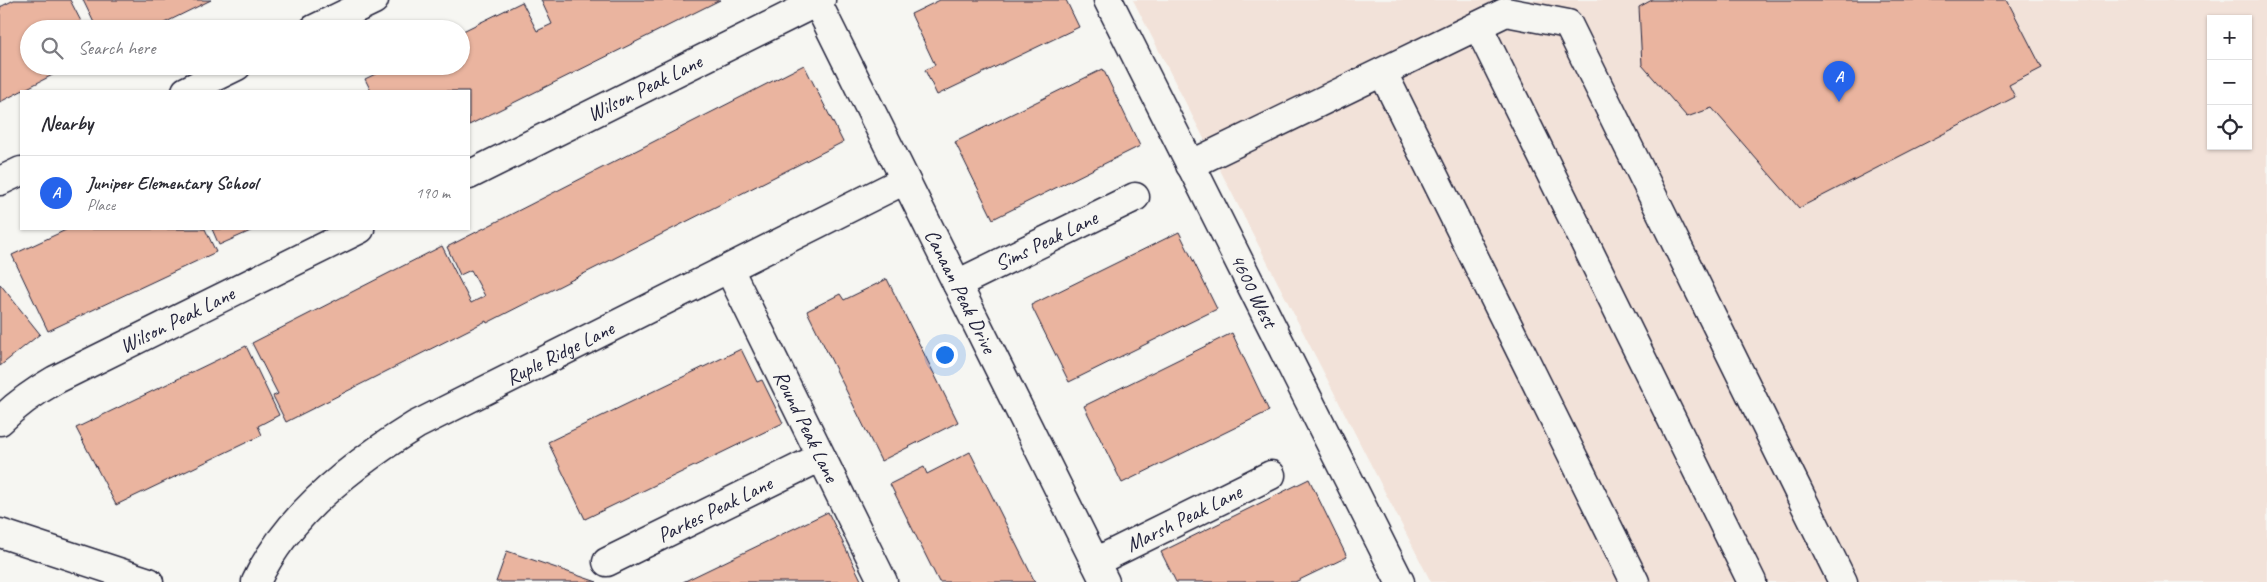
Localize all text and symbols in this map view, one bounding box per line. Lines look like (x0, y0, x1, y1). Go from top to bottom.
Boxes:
map controls (2207, 15, 2252, 150)
button: + (2207, 15, 2252, 60)
search box (20, 20, 470, 75)
icon: search (38, 34, 66, 62)
text: Search here (78, 36, 155, 60)
street label: Wilson Peak Lane (583, 48, 707, 127)
button: − (2207, 60, 2252, 105)
pin: A (1823, 61, 1855, 102)
button: locate (2207, 105, 2252, 150)
text: Nearby (40, 110, 93, 136)
text: Juniper Elementary School (87, 171, 258, 195)
text: A (52, 183, 60, 203)
text: 190 m (416, 183, 450, 203)
text: Place (87, 195, 115, 215)
street label: Sims Peak Lane (990, 204, 1102, 277)
street label: Canaan Peak Drive (919, 225, 1003, 359)
street label: 4600 West (1224, 249, 1284, 334)
street label: Wilson Peak Lane (115, 280, 240, 359)
street label: Ruple Ridge Lane (501, 314, 619, 391)
your location (932, 342, 958, 368)
street label: Round Peak Lane (768, 366, 845, 487)
street label: Parkes Peak Lane (653, 470, 777, 548)
street label: Marsh Peak Lane (1122, 478, 1247, 558)

